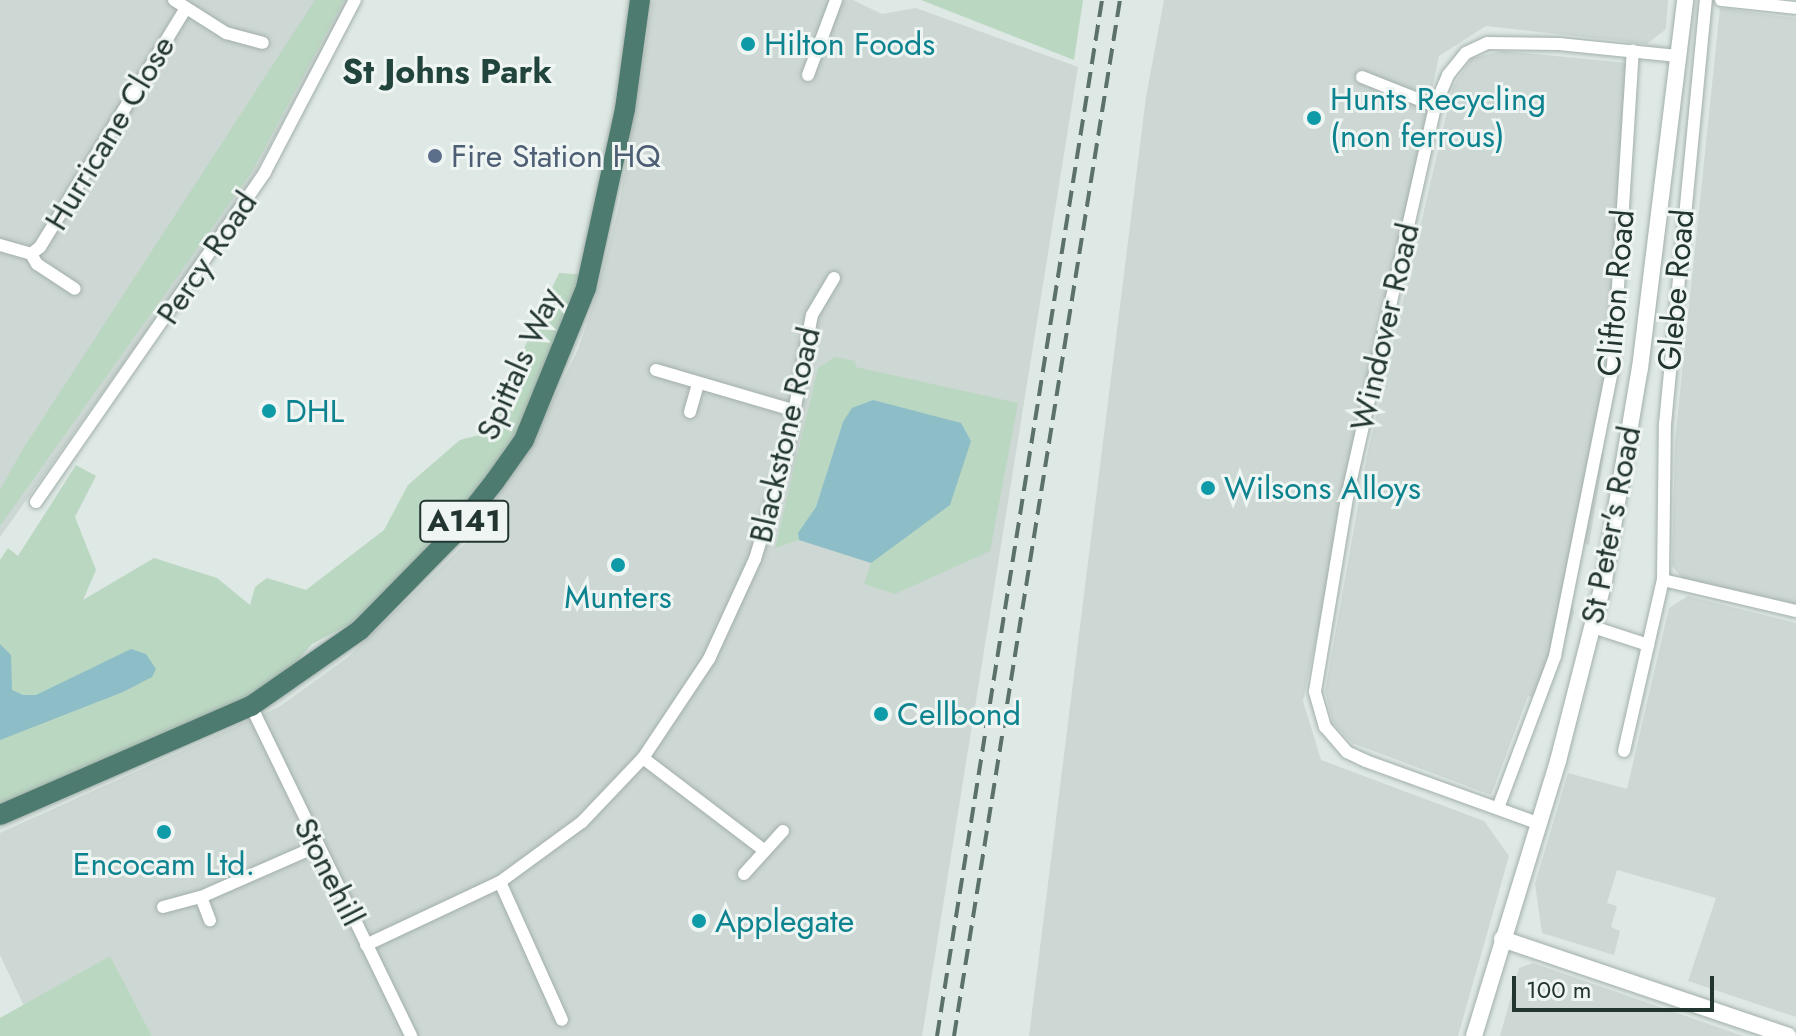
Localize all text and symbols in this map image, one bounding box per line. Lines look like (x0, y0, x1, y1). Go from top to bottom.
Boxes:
place label: Hilton Foods (764, 25, 935, 63)
street label: Hurricane Close (37, 29, 183, 237)
marker: Hilton Foods (739, 35, 757, 53)
district label: St Johns Park (342, 52, 552, 92)
place label: Hunts Recycling (non ferrous) (1330, 81, 1546, 156)
marker: Hunts Recycling (non ferrous) (1305, 109, 1323, 127)
place label: Fire Station HQ (451, 137, 661, 175)
marker: Fire Station HQ (426, 147, 444, 165)
street label: Percy Road (149, 184, 265, 332)
street label: Clifton Road (1590, 208, 1642, 378)
street label: Glebe Road (1650, 208, 1702, 372)
street label: Windover Road (1342, 220, 1428, 434)
street label: Spittals Way (468, 282, 570, 446)
street label: Blackstone Road (742, 324, 828, 546)
place label: DHL (285, 392, 344, 430)
marker: DHL (260, 402, 278, 420)
street label: St Peter's Road (1573, 423, 1649, 627)
place label: Wilsons Alloys (1224, 469, 1421, 507)
marker: Wilsons Alloys (1199, 479, 1217, 497)
road number: A141 (418, 495, 510, 547)
marker: Munters (609, 556, 627, 574)
place label: Munters (564, 578, 672, 616)
place label: Cellbond (897, 695, 1021, 733)
marker: Cellbond (872, 705, 890, 723)
street label: Stonehill (286, 812, 372, 932)
marker: Encocam Ltd. (155, 823, 173, 841)
place label: Encocam Ltd. (73, 845, 255, 883)
place label: Applegate (715, 902, 854, 940)
marker: Applegate (690, 912, 708, 930)
scale bar (1516, 960, 1718, 1010)
text: 100 m (1526, 972, 1592, 1007)

